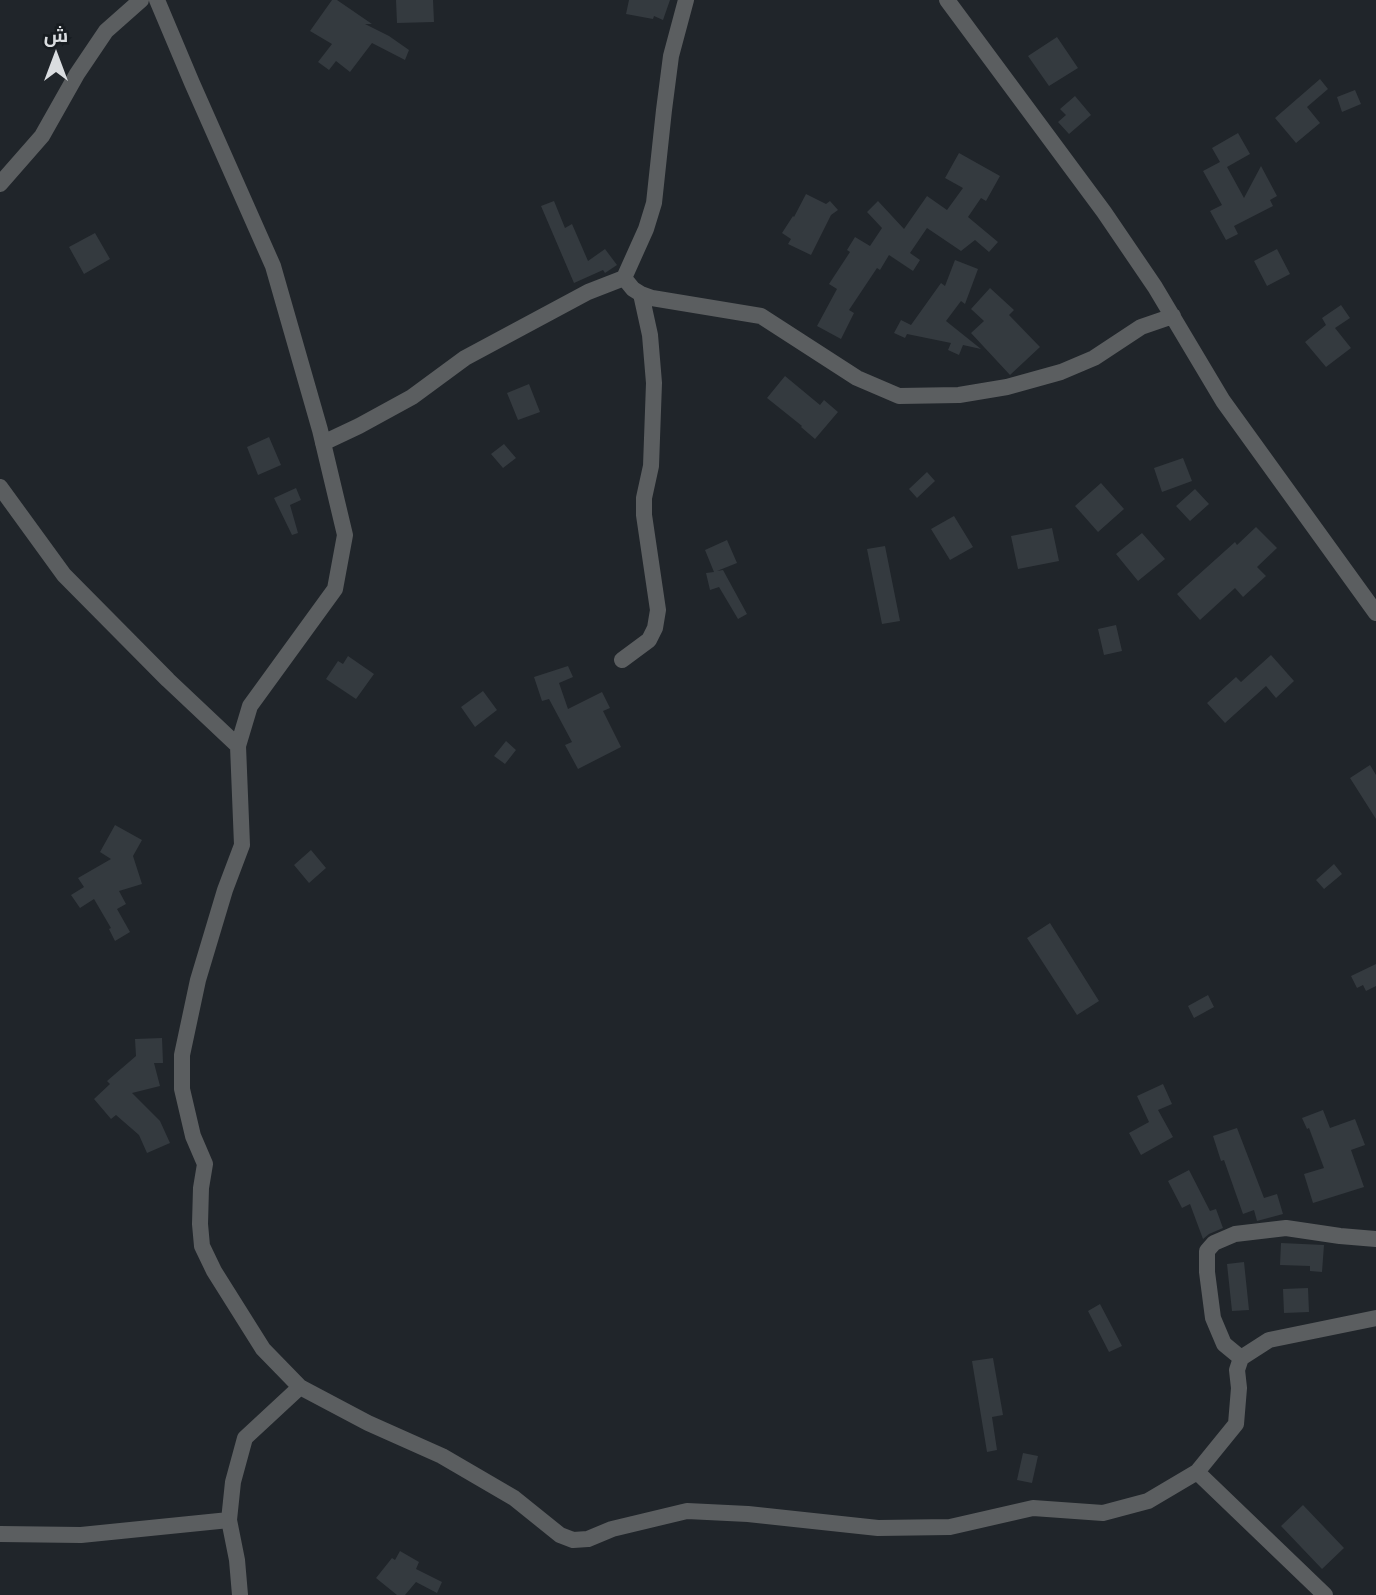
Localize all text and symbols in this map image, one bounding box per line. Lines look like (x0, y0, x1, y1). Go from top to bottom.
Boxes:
north arrow (21, 21, 91, 91)
text: ش (44, 23, 68, 47)

